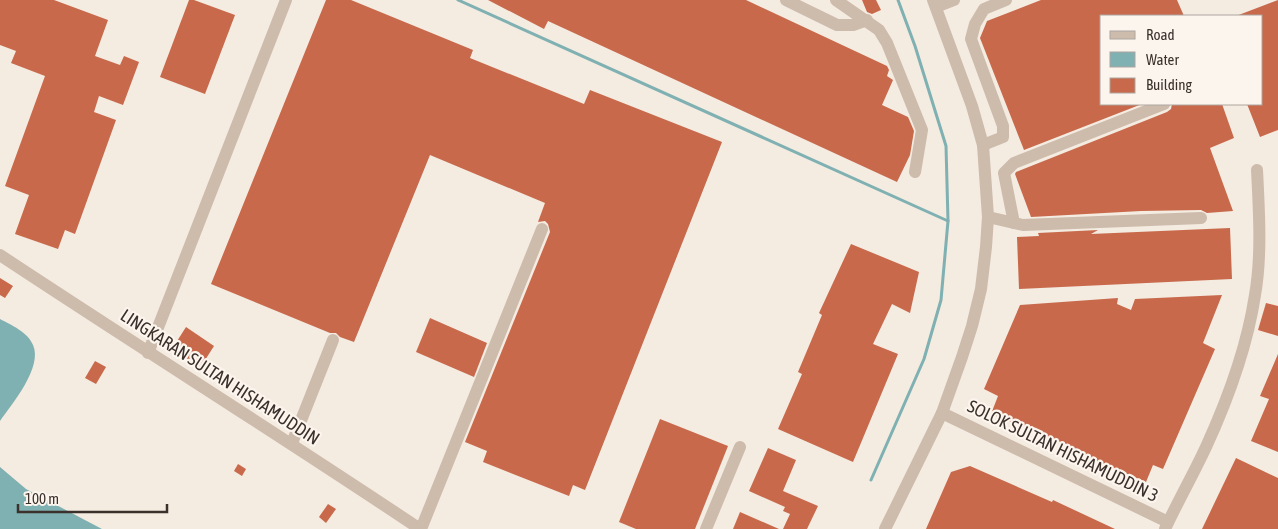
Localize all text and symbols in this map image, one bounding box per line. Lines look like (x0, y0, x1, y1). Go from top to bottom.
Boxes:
legend (1100, 15, 1263, 105)
text: Road (1146, 26, 1175, 43)
text: Water (1146, 51, 1179, 68)
text: Building (1146, 76, 1192, 93)
street label: LINGKARAN SULTAN HISHAMUDDIN (117, 304, 324, 449)
street label: SOLOK SULTAN HISHAMUDDIN 3 (964, 395, 1162, 506)
scale bar (18, 482, 166, 514)
text: 100 m (25, 490, 59, 507)

